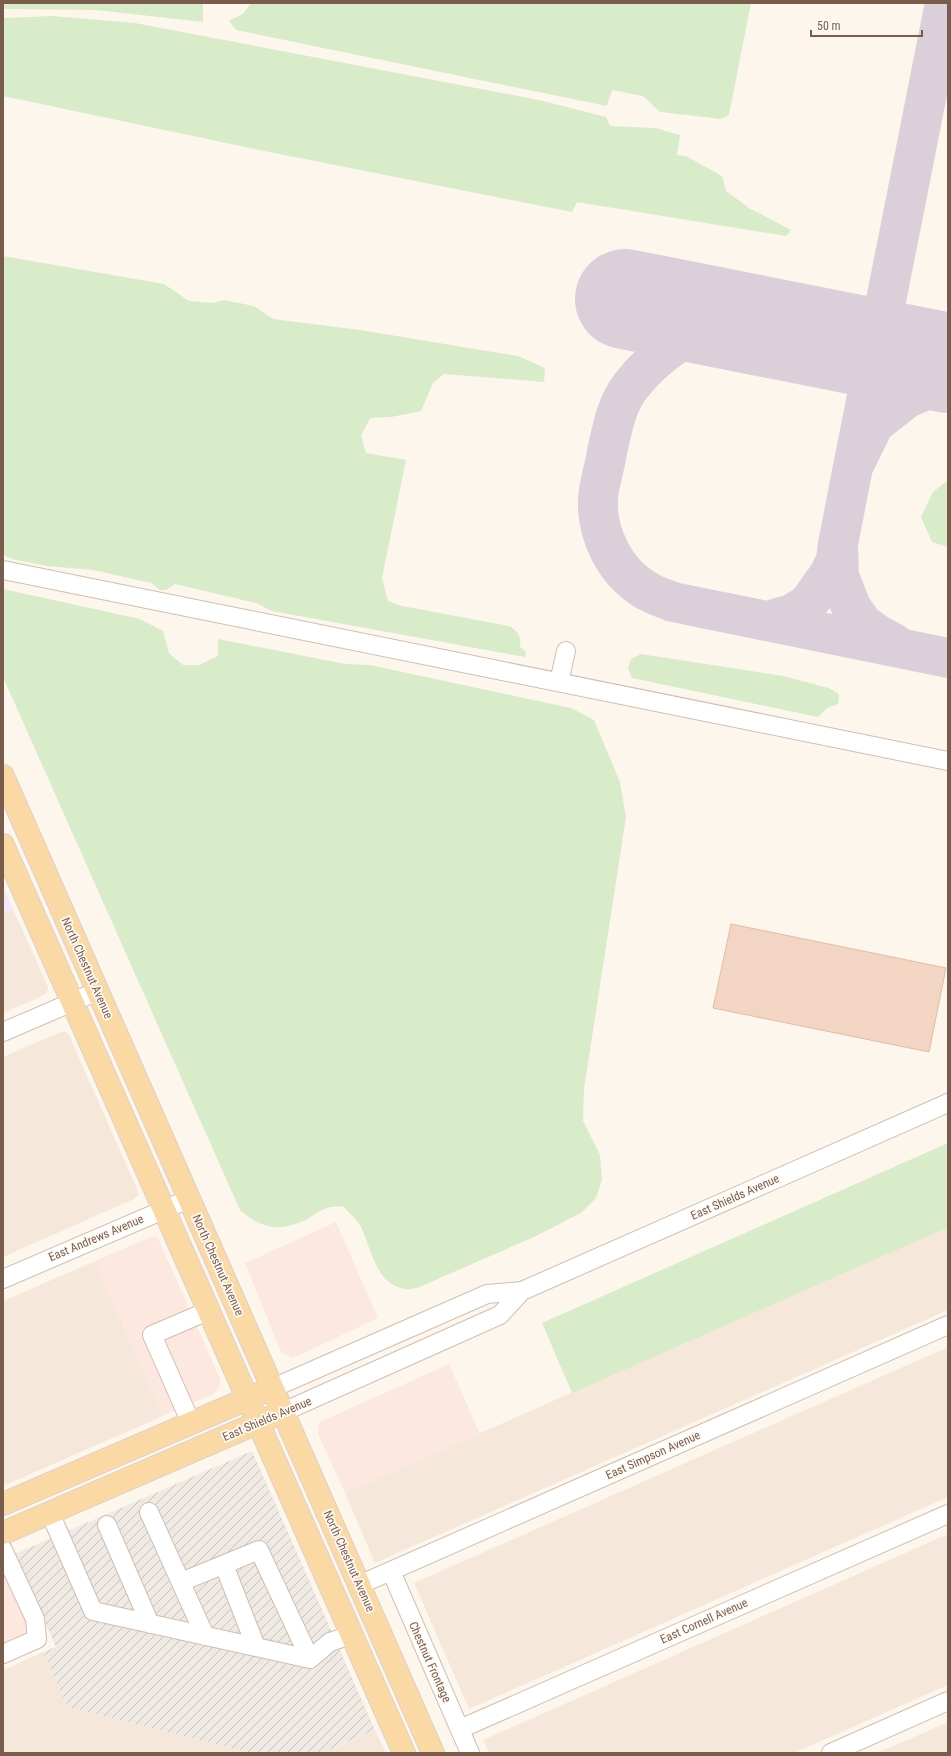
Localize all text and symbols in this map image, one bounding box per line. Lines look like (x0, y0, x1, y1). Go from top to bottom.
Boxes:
scale bar (811, 12, 922, 38)
text: 50 m (817, 19, 841, 33)
street label: North Chestnut Avenue (58, 915, 116, 1021)
street label: East Shields Avenue (689, 1171, 782, 1223)
street label: East Andrews Avenue (46, 1211, 146, 1264)
street label: North Chestnut Avenue (189, 1212, 247, 1318)
street label: East Shields Avenue (220, 1394, 314, 1444)
street label: East Simpson Avenue (604, 1428, 703, 1482)
street label: North Chestnut Avenue (320, 1508, 378, 1614)
street label: East Cornell Avenue (658, 1595, 750, 1647)
street label: Chestnut Frontage (406, 1619, 454, 1705)

